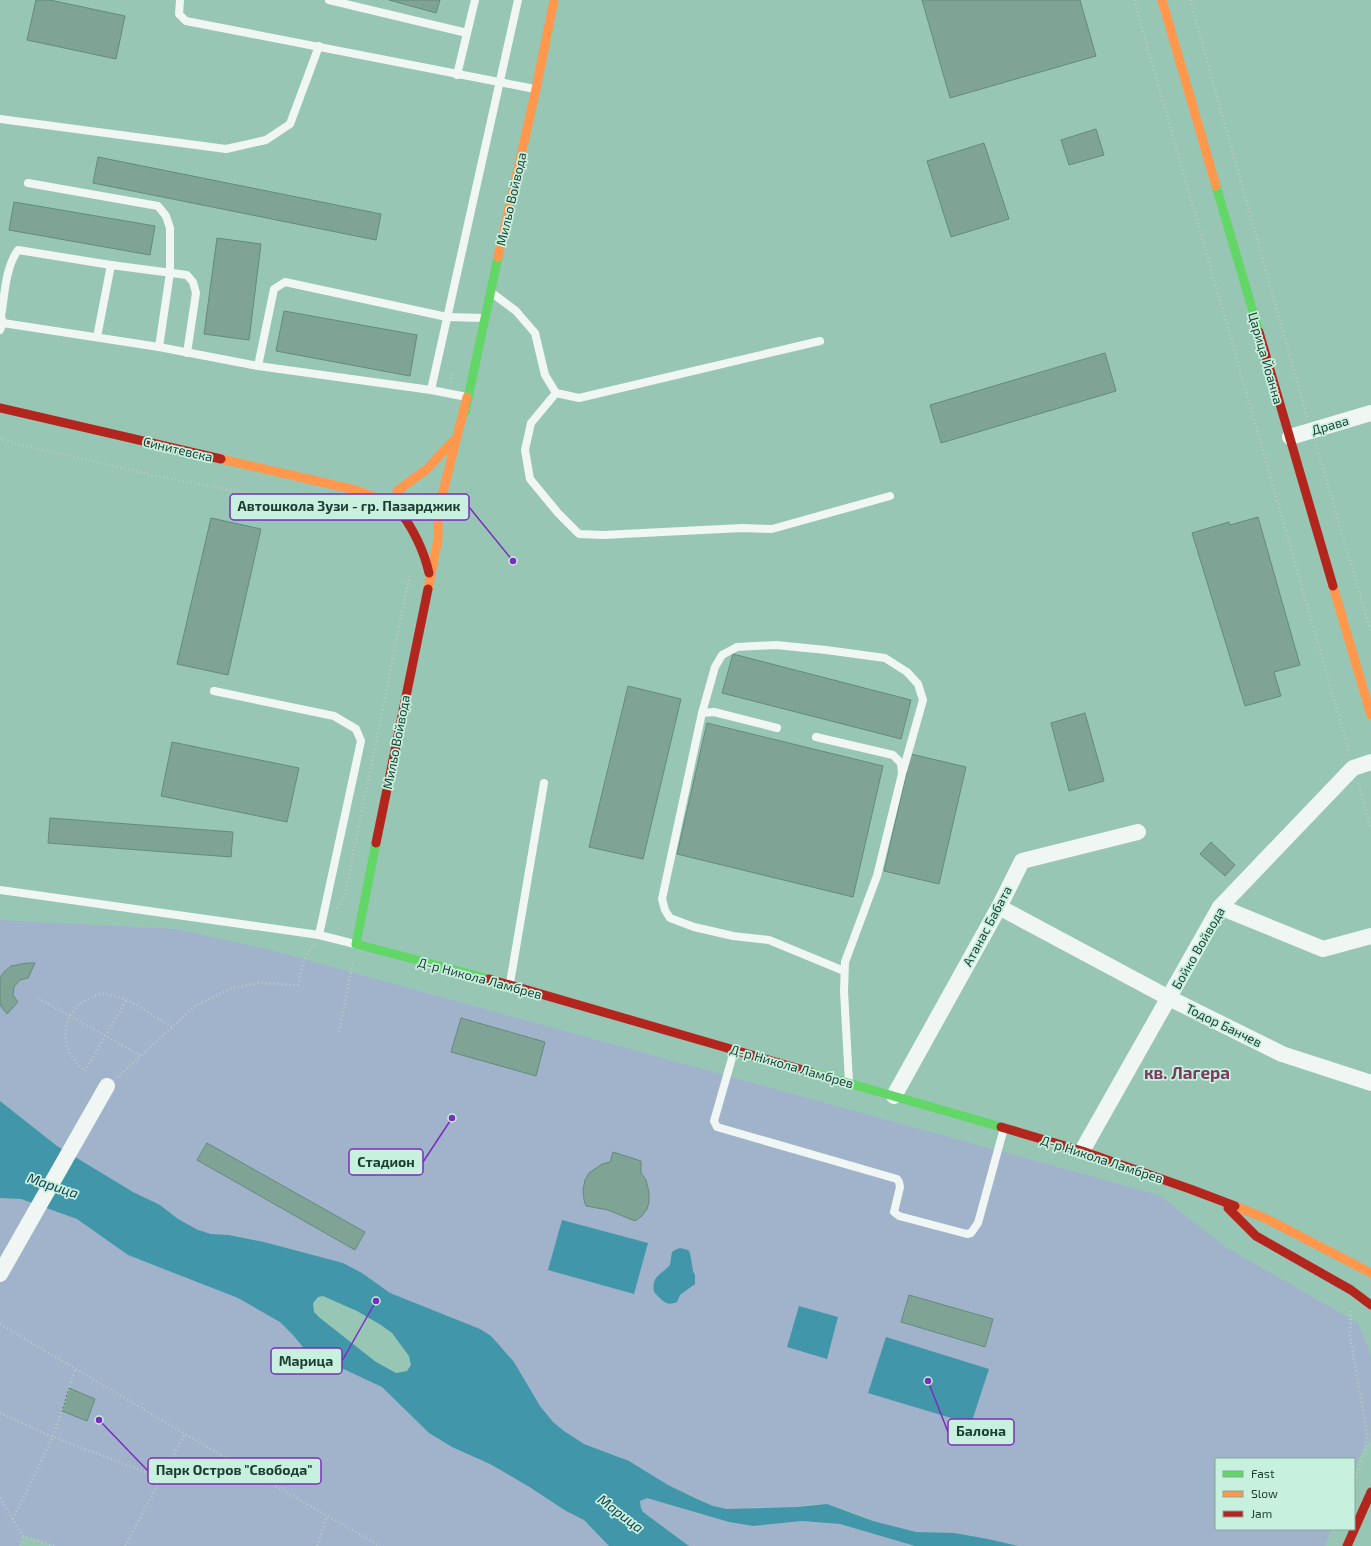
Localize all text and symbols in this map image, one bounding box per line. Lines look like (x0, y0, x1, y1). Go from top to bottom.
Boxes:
street label: Мильо Войвода (492, 151, 530, 247)
street label: Царица Йоанна (1245, 310, 1287, 406)
street label: Драва (1309, 412, 1351, 438)
street label: Синитевска (141, 433, 215, 465)
callout: Автошкола Зузи - гр. Пазарджик (230, 494, 469, 520)
text: Автошкола Зузи - гр. Пазарджик (238, 497, 460, 514)
street label: Мильо Войвода (379, 693, 413, 791)
street label: Атанас Бабата (959, 883, 1015, 969)
street label: Бойко Войвода (1168, 904, 1228, 992)
street label: Д-р Никола Ламбрев (416, 954, 544, 1002)
street label: Тодор Банчев (1183, 1000, 1265, 1050)
street label: Д-р Никола Ламбрев (728, 1041, 856, 1091)
district label: кв. Лагера (1144, 1062, 1230, 1082)
street label: Д-р Никола Ламбрев (1039, 1132, 1165, 1186)
callout: Стадион (349, 1149, 423, 1175)
text: Стадион (357, 1153, 415, 1170)
water label: Марица (25, 1169, 81, 1201)
callout: Марица (271, 1348, 342, 1374)
text: Марица (279, 1352, 333, 1369)
callout: Балона (948, 1419, 1014, 1445)
text: Балона (956, 1422, 1006, 1439)
callout: Парк Остров "Свобода" (148, 1458, 321, 1484)
legend (1215, 1458, 1355, 1530)
text: Парк Остров "Свобода" (156, 1461, 312, 1478)
text: Fast (1251, 1466, 1275, 1480)
text: Slow (1251, 1486, 1278, 1500)
water label: Марица (595, 1490, 647, 1536)
text: Jam (1251, 1506, 1272, 1520)

